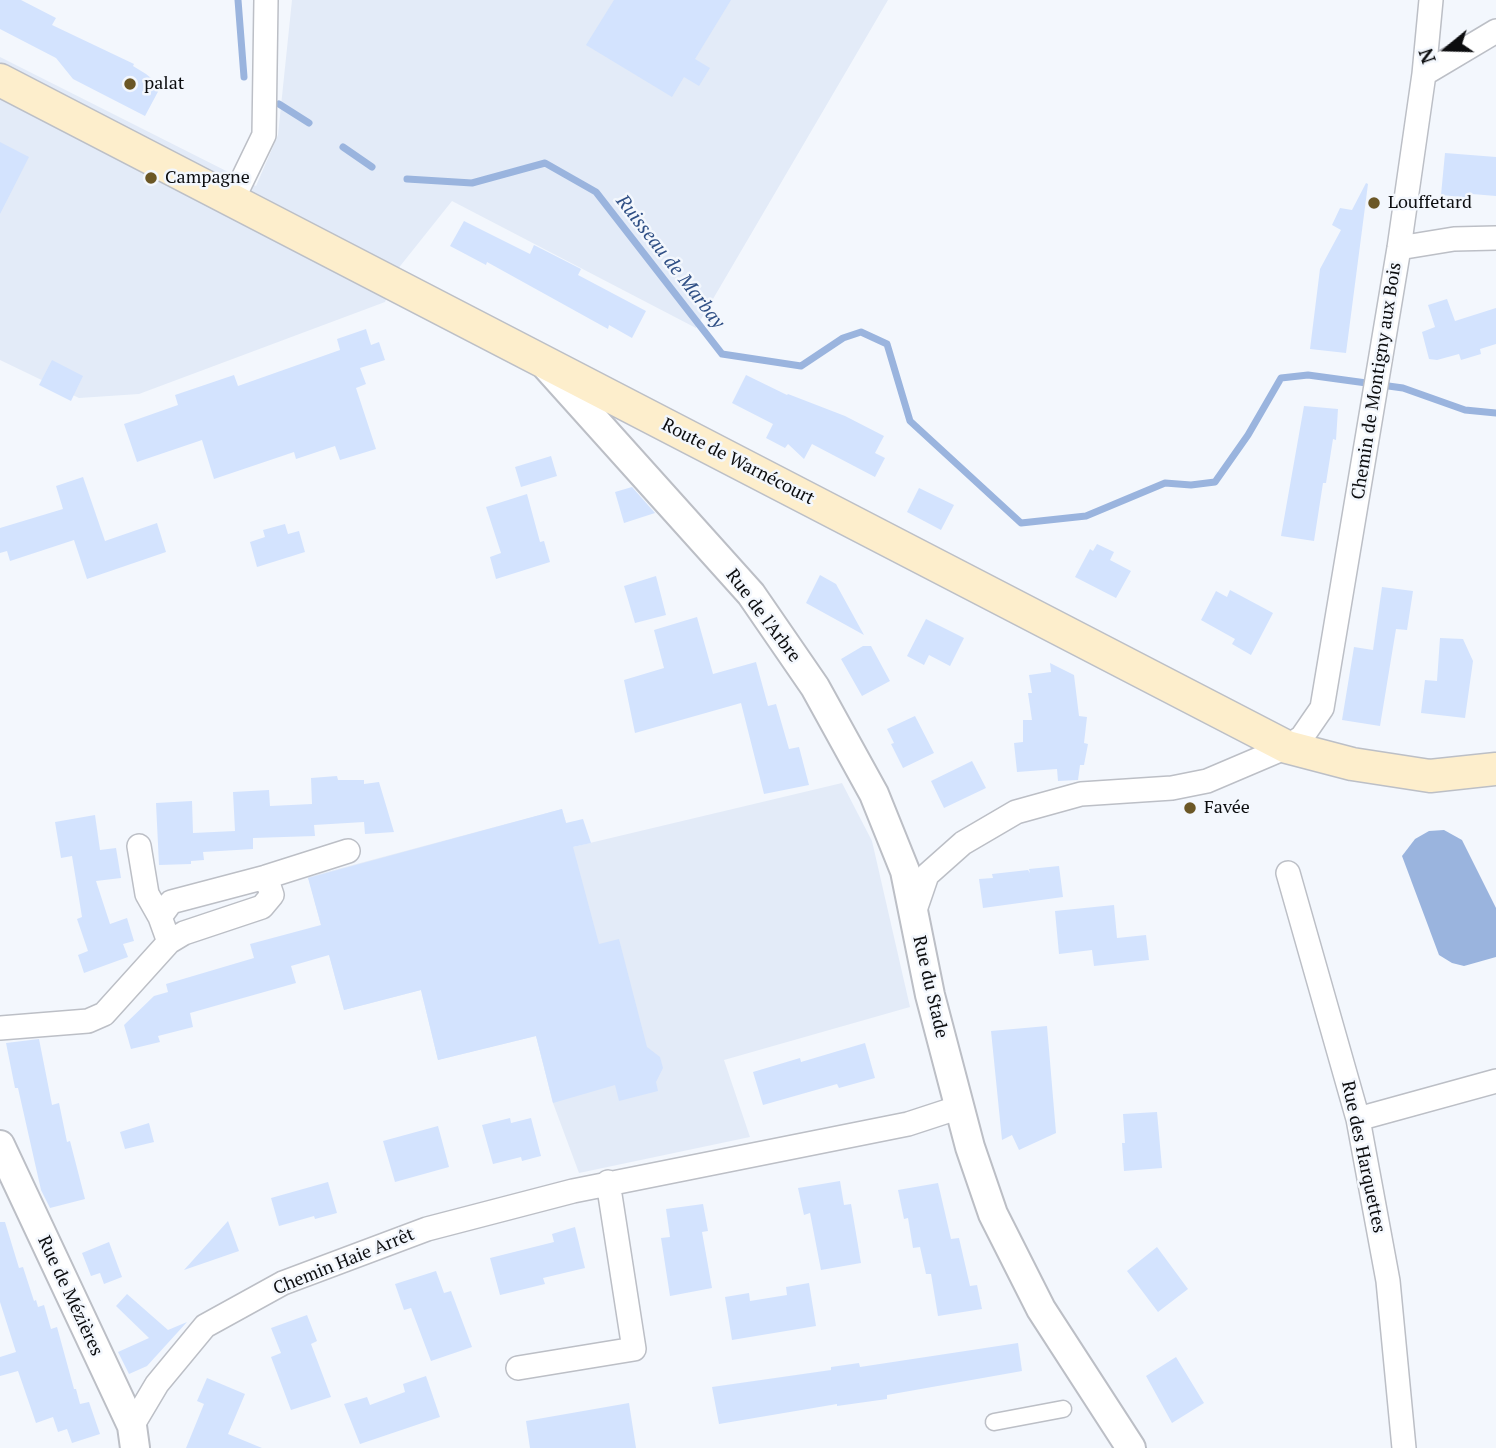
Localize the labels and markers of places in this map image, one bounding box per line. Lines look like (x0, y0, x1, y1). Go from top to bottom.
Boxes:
place label: palat (144, 73, 184, 95)
marker: palat (122, 76, 138, 92)
place label: Campagne (165, 167, 250, 189)
marker: Campagne (143, 170, 159, 186)
place label: Louffetard (1388, 192, 1472, 214)
marker: Louffetard (1366, 195, 1382, 211)
place label: Favée (1204, 797, 1250, 819)
marker: Favée (1182, 800, 1198, 816)

